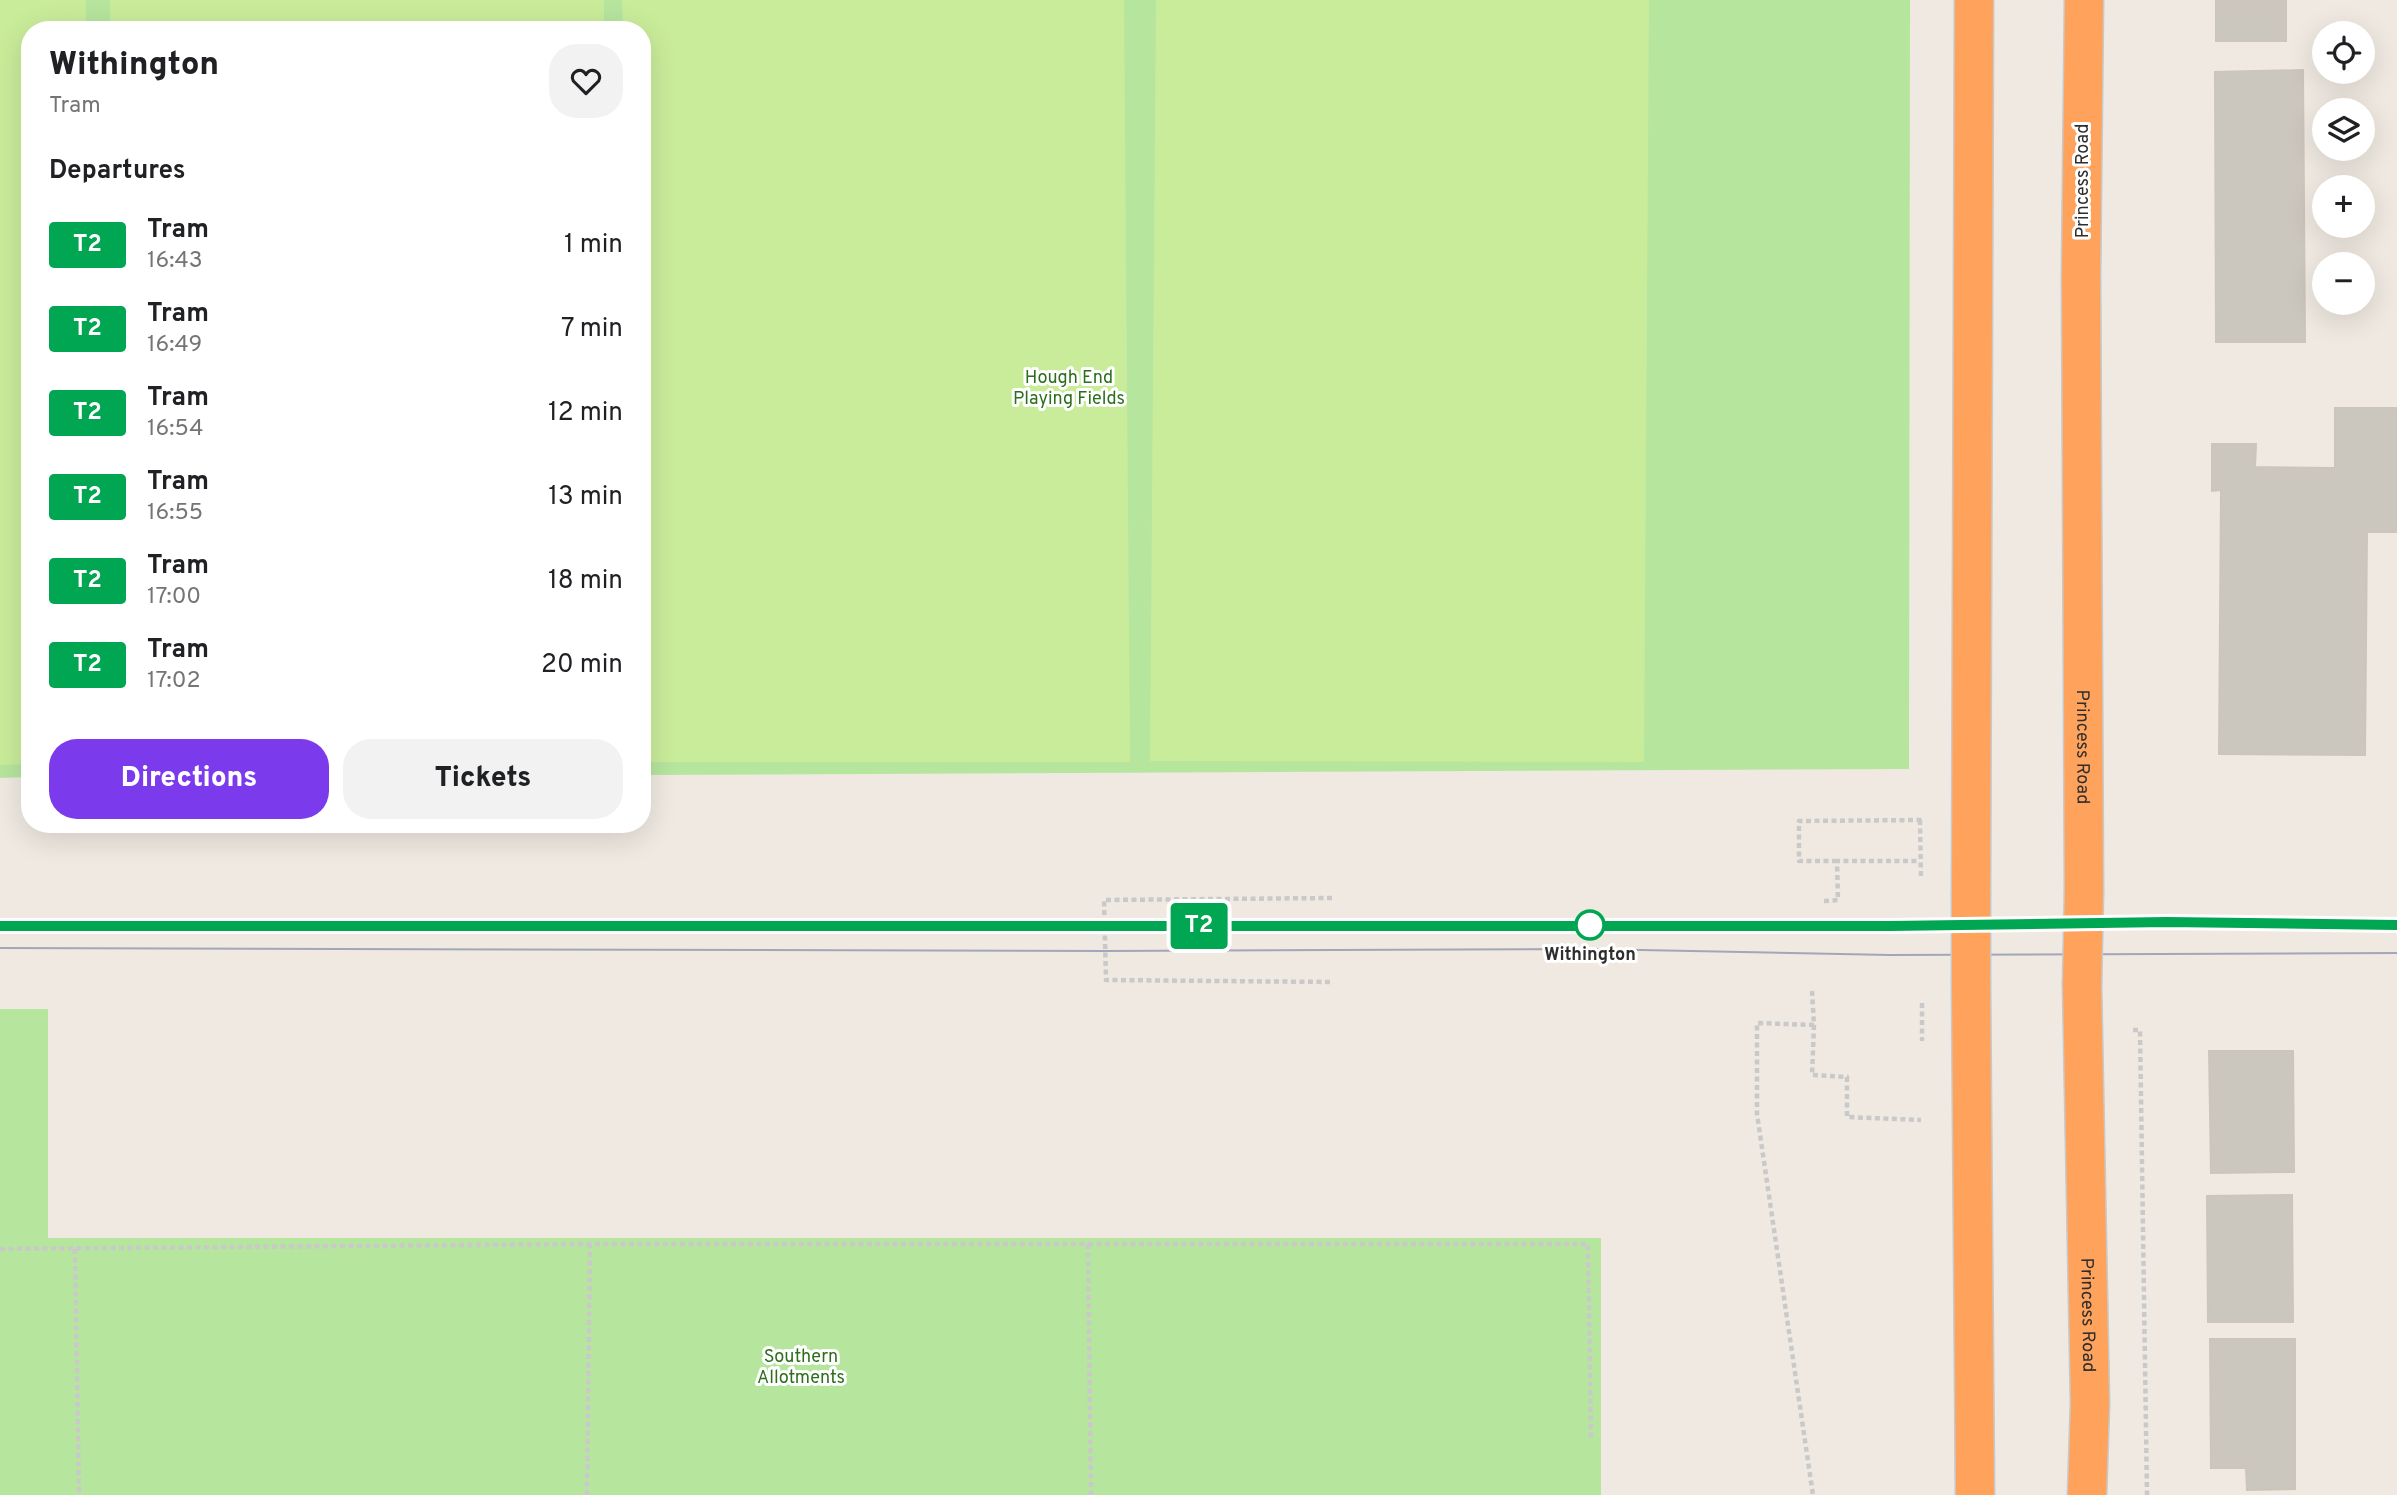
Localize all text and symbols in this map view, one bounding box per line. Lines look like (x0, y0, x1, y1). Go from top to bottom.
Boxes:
map controls (2312, 21, 2375, 315)
button: locate (2312, 21, 2375, 84)
button: heart (549, 44, 623, 118)
text: Withington (49, 45, 219, 87)
text: Tram (49, 92, 101, 121)
button: layers (2312, 98, 2375, 161)
street label: Princess Road (2072, 124, 2095, 238)
text: Departures (49, 155, 186, 188)
button: + (2312, 175, 2375, 238)
text: Tram (147, 214, 209, 247)
text: 1 min (564, 229, 623, 262)
text: T2 (73, 230, 102, 260)
text: 16:43 (147, 247, 203, 276)
button: − (2312, 252, 2375, 315)
text: Tram (147, 298, 209, 331)
text: 7 min (561, 313, 623, 346)
text: T2 (73, 314, 102, 344)
text: 16:49 (147, 331, 202, 360)
park label: Hough End Playing Fields (1013, 367, 1125, 411)
text: Tram (147, 382, 209, 415)
text: 12 min (548, 397, 623, 430)
text: T2 (73, 398, 102, 428)
text: 16:54 (147, 415, 204, 444)
text: Tram (147, 466, 209, 499)
text: 13 min (548, 481, 623, 514)
text: T2 (73, 482, 102, 512)
text: 16:55 (147, 499, 203, 528)
text: Tram (147, 550, 209, 583)
text: 18 min (548, 565, 623, 598)
text: T2 (73, 566, 102, 596)
text: 17:00 (147, 583, 201, 612)
text: Tram (147, 634, 209, 667)
text: 20 min (541, 649, 623, 682)
text: T2 (73, 650, 102, 680)
text: 17:02 (147, 667, 201, 696)
street label: Princess Road (2070, 690, 2094, 804)
button: Directions (49, 739, 329, 819)
button: Tickets (343, 739, 623, 819)
line badge: T2 (1168, 903, 1230, 949)
marker: Withington (1575, 910, 1605, 940)
text: T2 (1185, 911, 1213, 941)
place label: Withington (1544, 944, 1636, 967)
street label: Princess Road (2074, 1257, 2099, 1373)
park label: Southern Allotments (757, 1346, 845, 1390)

